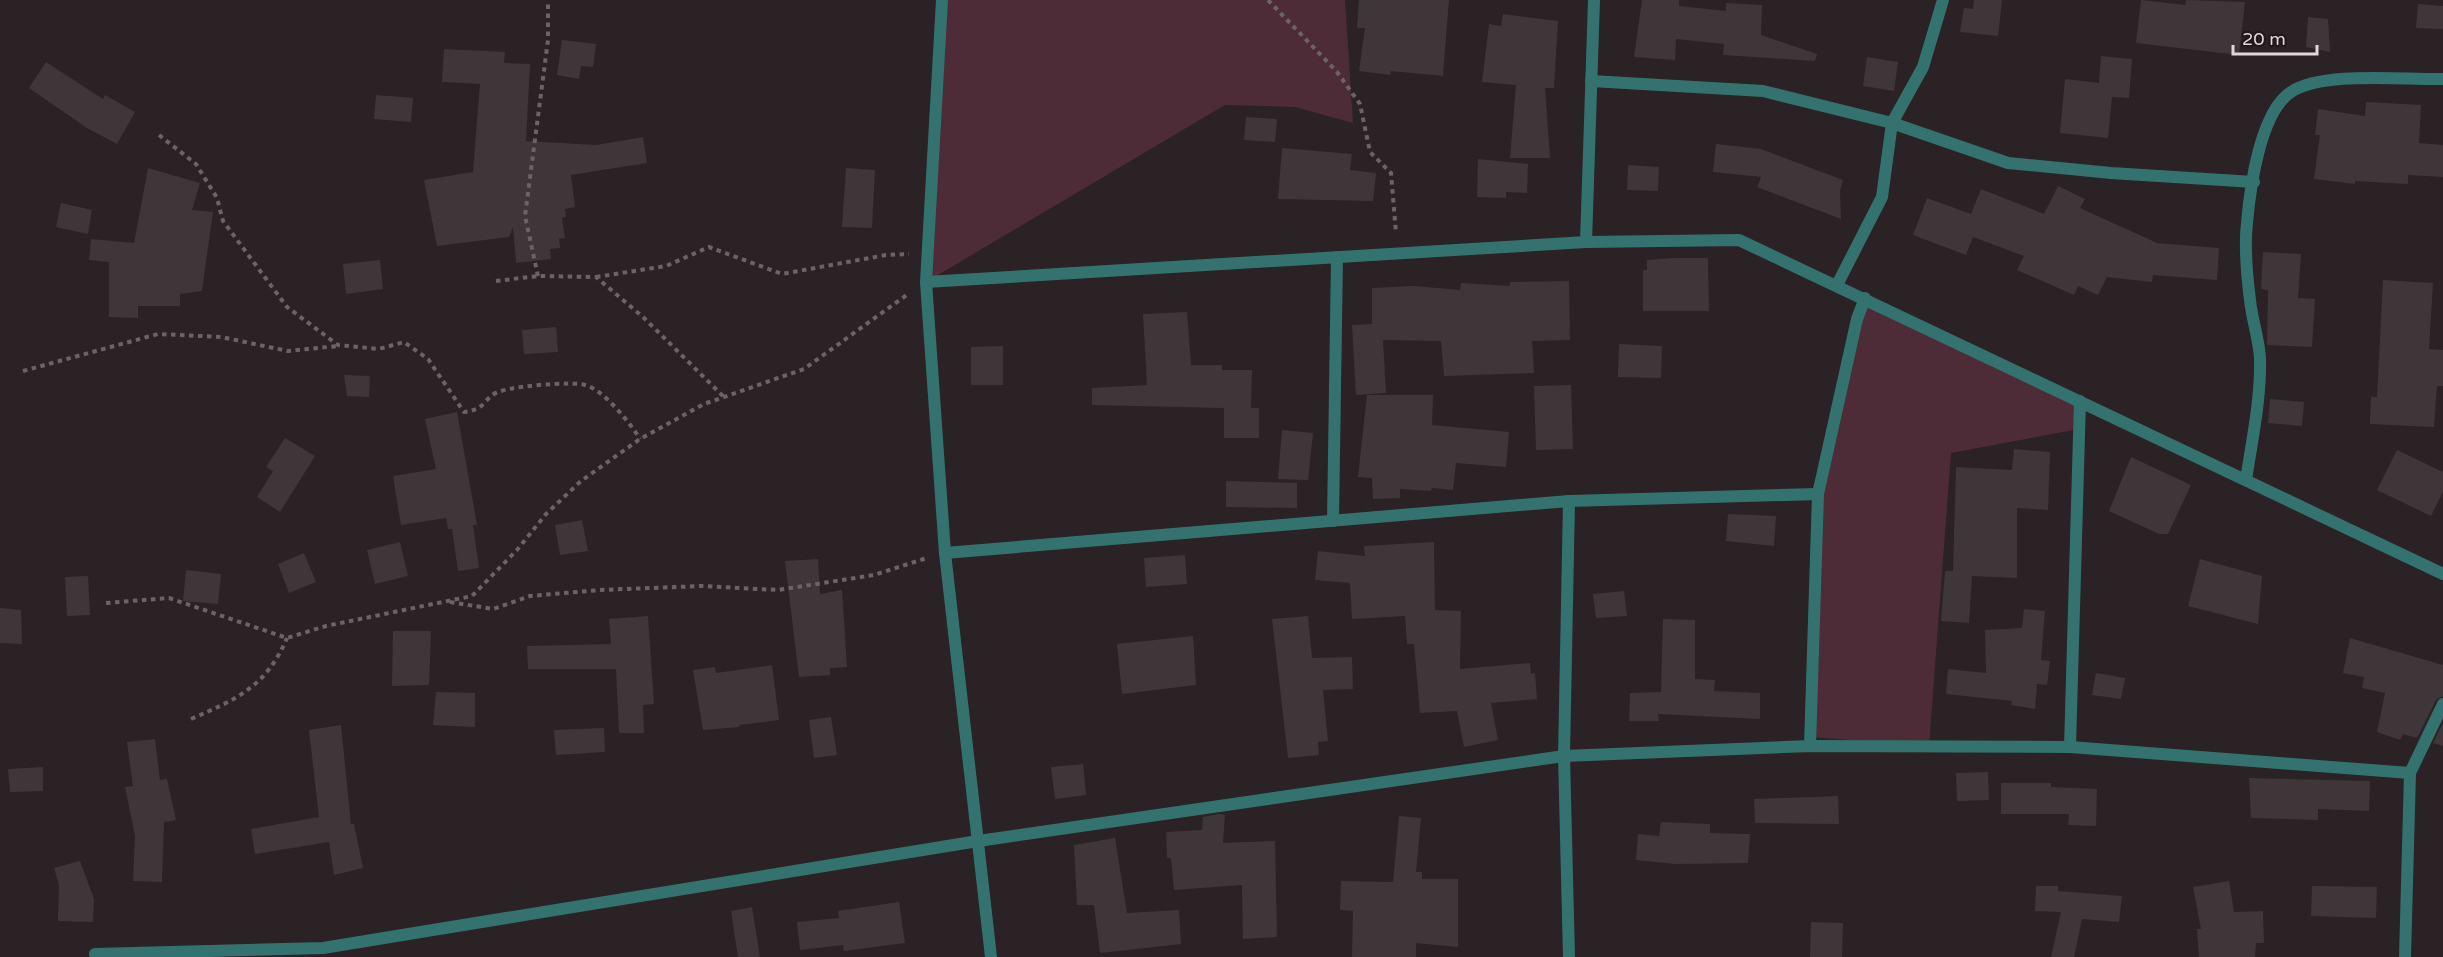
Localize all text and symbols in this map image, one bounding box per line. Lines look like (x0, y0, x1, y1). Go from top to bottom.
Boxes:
scale bar (2233, 18, 2317, 56)
text: 20 m (2242, 28, 2286, 50)

